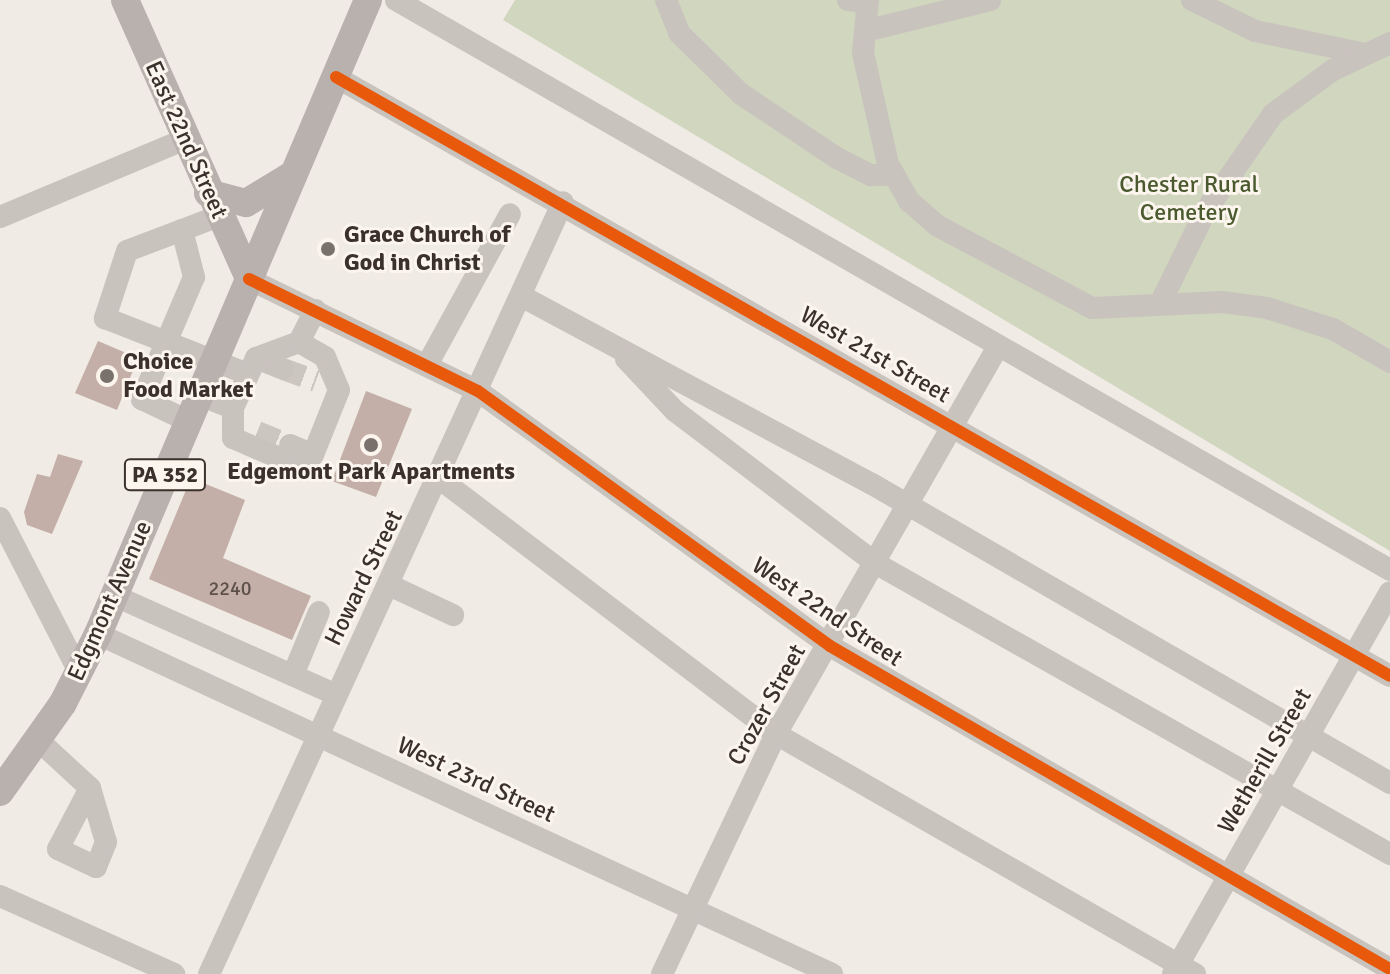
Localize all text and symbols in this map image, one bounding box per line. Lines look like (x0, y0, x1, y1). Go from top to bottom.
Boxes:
street label: East 22nd Street (138, 57, 234, 223)
park label: Chester Rural Cemetery (1119, 171, 1259, 227)
place label: Grace Church of God in Christ (344, 221, 510, 277)
marker: Grace Church of God in Christ (319, 240, 337, 258)
street label: West 21st Street (795, 300, 955, 410)
place label: Choice Food Market (123, 348, 253, 404)
marker: Choice Food Market (98, 367, 116, 385)
marker: Edgemont Park Apartments (362, 436, 380, 454)
road number: PA 352 (123, 457, 207, 493)
place label: Edgemont Park Apartments (227, 458, 515, 486)
street label: Howard Street (319, 506, 409, 650)
street label: Edgmont Avenue (62, 517, 158, 685)
street label: West 22nd Street (746, 551, 908, 673)
house number: 2240 (208, 576, 252, 600)
street label: Crozer Street (722, 639, 812, 771)
street label: Wetherill Street (1212, 684, 1318, 838)
street label: West 23rd Street (393, 731, 559, 829)

